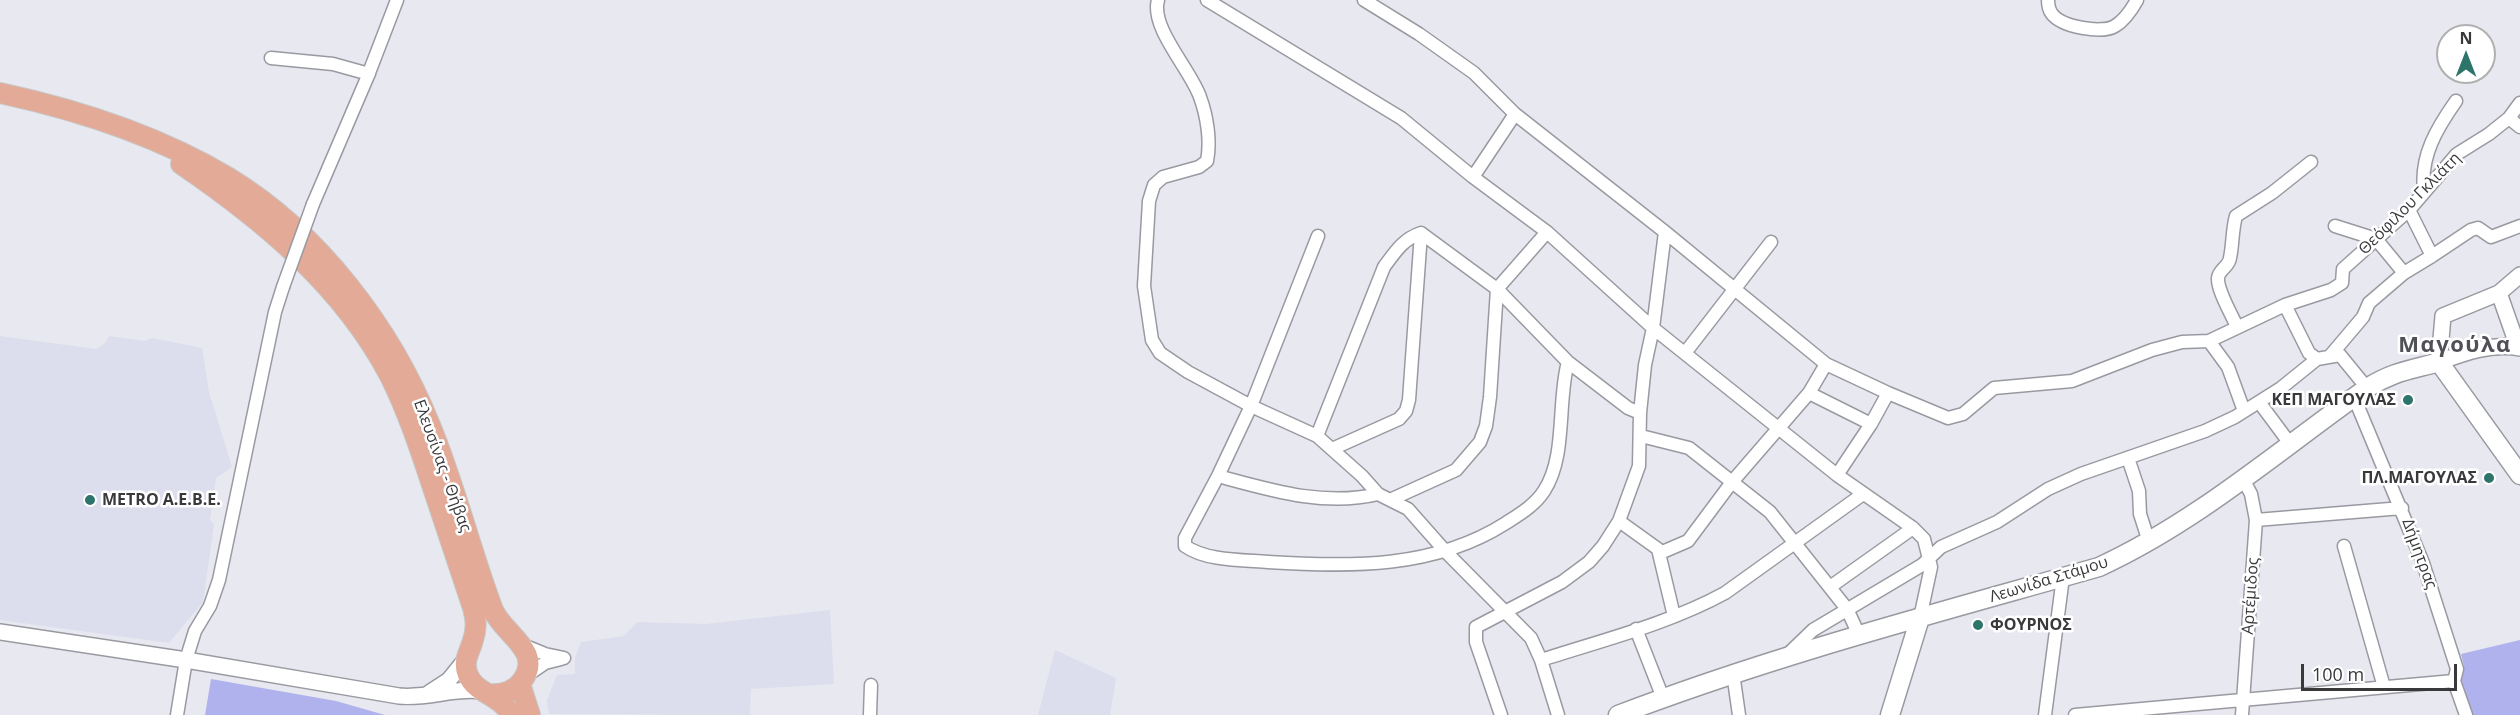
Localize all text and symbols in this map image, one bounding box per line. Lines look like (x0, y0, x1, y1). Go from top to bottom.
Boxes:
north arrow (2436, 24, 2496, 84)
text: N (2459, 27, 2473, 49)
street label: Θεόφιλου Γκλιάτη (2355, 149, 2465, 259)
district label: Μαγούλα (2398, 333, 2512, 359)
place label: ΚΕΠ ΜΑΓΟΥΛΑΣ (2272, 390, 2396, 410)
marker: ΚΕΠ ΜΑΓΟΥΛΑΣ (2401, 393, 2415, 407)
street label: Ελευσίνας - Θήβας (409, 397, 475, 535)
place label: ΠΛ.ΜΑΓΟΥΛΑΣ (2361, 468, 2477, 488)
marker: ΠΛ.ΜΑΓΟΥΛΑΣ (2482, 471, 2496, 485)
place label: METRO Α.Ε.Β.Ε. (102, 490, 221, 510)
marker: METRO Α.Ε.Β.Ε. (83, 493, 97, 507)
street label: Δήμητρας (2397, 516, 2441, 592)
street label: Λεωνίδα Στάμου (1987, 553, 2111, 607)
street label: Αρτέμιδος (2239, 557, 2263, 635)
place label: ΦΟΥΡΝΟΣ (1990, 615, 2072, 635)
marker: ΦΟΥΡΝΟΣ (1971, 618, 1985, 632)
scale bar (2304, 652, 2460, 690)
text: 100 m (2312, 662, 2364, 686)

